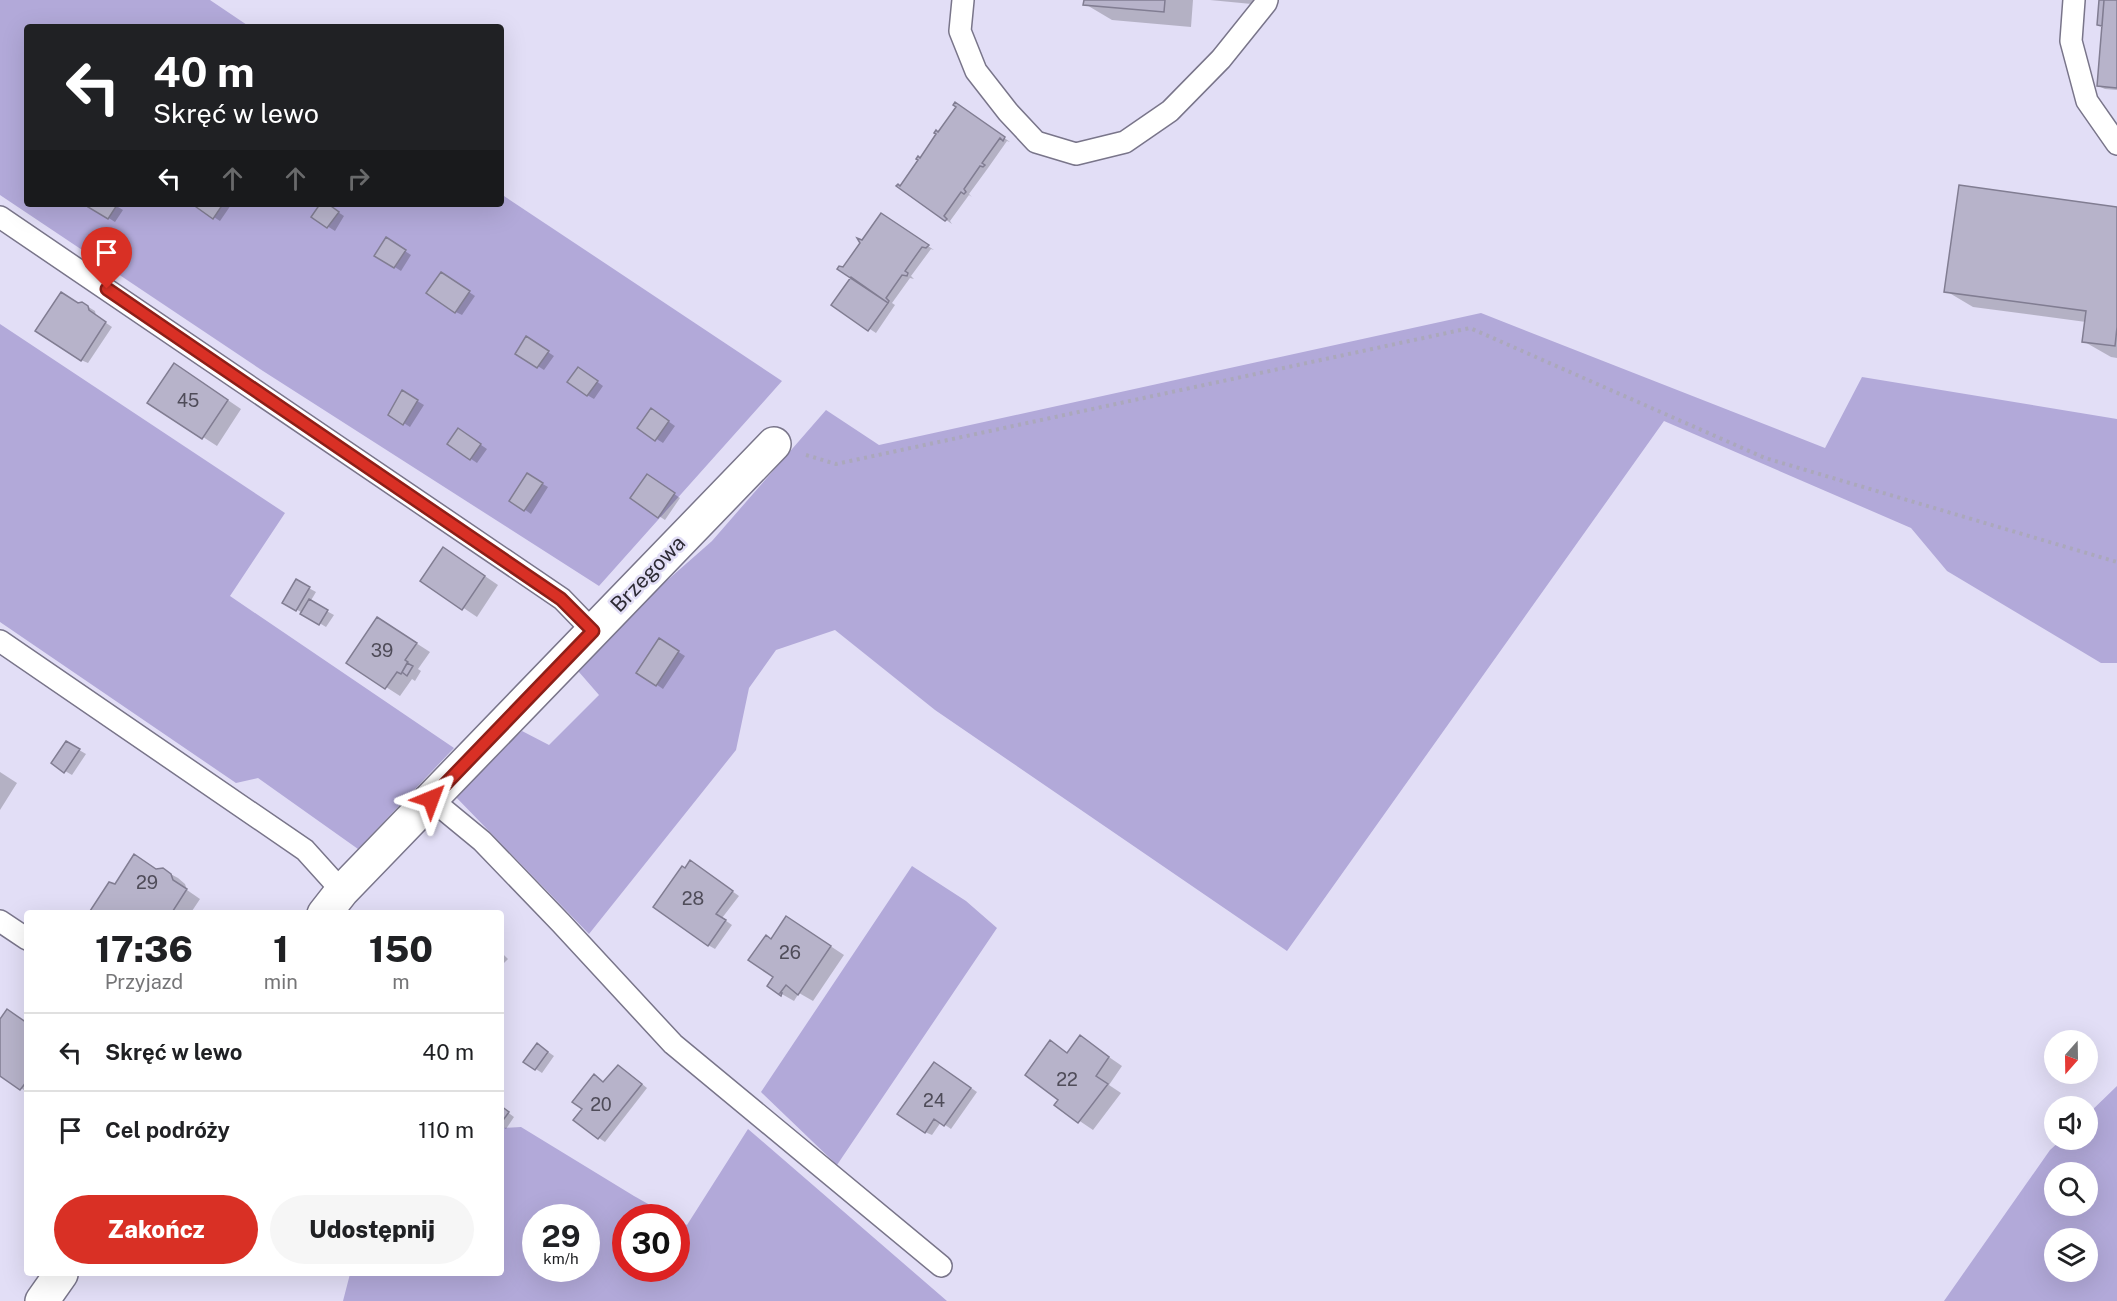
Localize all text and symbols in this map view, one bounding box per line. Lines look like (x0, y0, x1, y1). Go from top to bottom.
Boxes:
text: 40 m (153, 47, 255, 96)
icon: left (54, 48, 132, 126)
text: Skręć w lewo (153, 97, 319, 129)
icon: left (153, 162, 186, 195)
icon: ahead (216, 162, 249, 195)
icon: ahead (279, 162, 312, 195)
icon: right (342, 162, 375, 195)
pin (81, 227, 132, 289)
icon: arrive (90, 236, 123, 269)
house number: 45 (177, 390, 199, 411)
street label: Brzegowa (605, 530, 690, 617)
house number: 39 (371, 640, 393, 661)
position arrow (399, 767, 463, 831)
house number: 29 (136, 872, 158, 893)
house number: 28 (682, 888, 704, 909)
text: 17:36 (95, 928, 193, 970)
text: 1 (273, 928, 289, 970)
text: 150 (369, 928, 433, 970)
house number: 26 (779, 942, 801, 963)
text: Przyjazd (105, 970, 183, 994)
text: min (264, 970, 298, 994)
text: m (392, 970, 410, 994)
north arrow (2044, 1030, 2098, 1084)
map controls (2044, 1030, 2098, 1282)
icon: left (54, 1036, 87, 1069)
text: Skręć w lewo (105, 1039, 242, 1065)
text: 40 m (422, 1039, 474, 1065)
house number: 22 (1056, 1069, 1078, 1090)
house number: 24 (923, 1090, 945, 1111)
house number: 20 (590, 1094, 612, 1115)
button: sound (2044, 1096, 2098, 1150)
icon: arrive (54, 1114, 87, 1147)
text: Cel podróży (105, 1117, 230, 1143)
text: 110 m (418, 1117, 474, 1143)
button: search (2044, 1162, 2098, 1216)
button: Zakończ (54, 1195, 258, 1264)
button: Udostępnij (270, 1195, 474, 1264)
speed limit sign: 30 (612, 1204, 690, 1282)
text: 29 (542, 1218, 580, 1254)
button: layers (2044, 1228, 2098, 1282)
text: km/h (543, 1250, 579, 1267)

